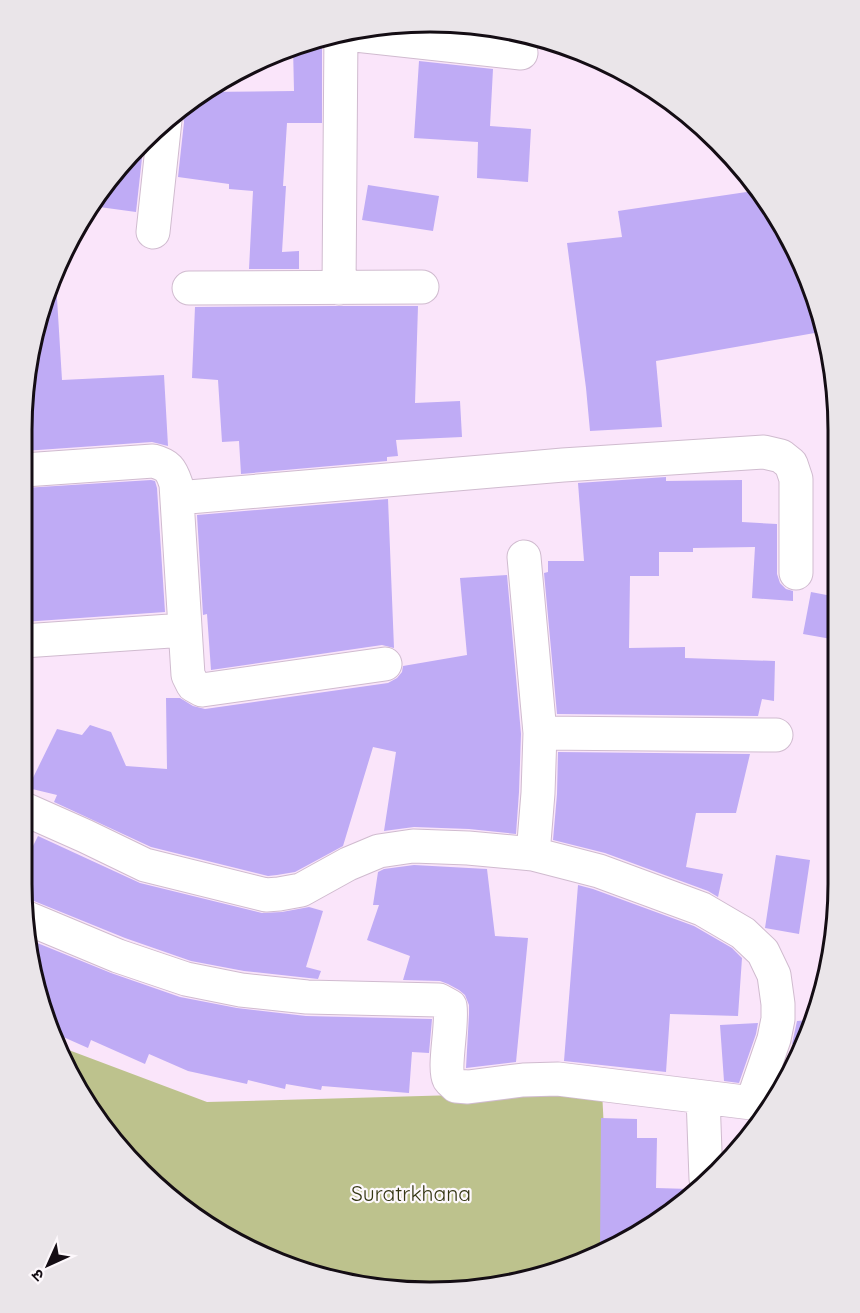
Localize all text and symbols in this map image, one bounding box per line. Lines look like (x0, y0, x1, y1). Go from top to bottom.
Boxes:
park label: Suratrkhana (351, 1180, 471, 1206)
north arrow (18, 1235, 78, 1295)
text: उ (27, 1265, 48, 1286)

